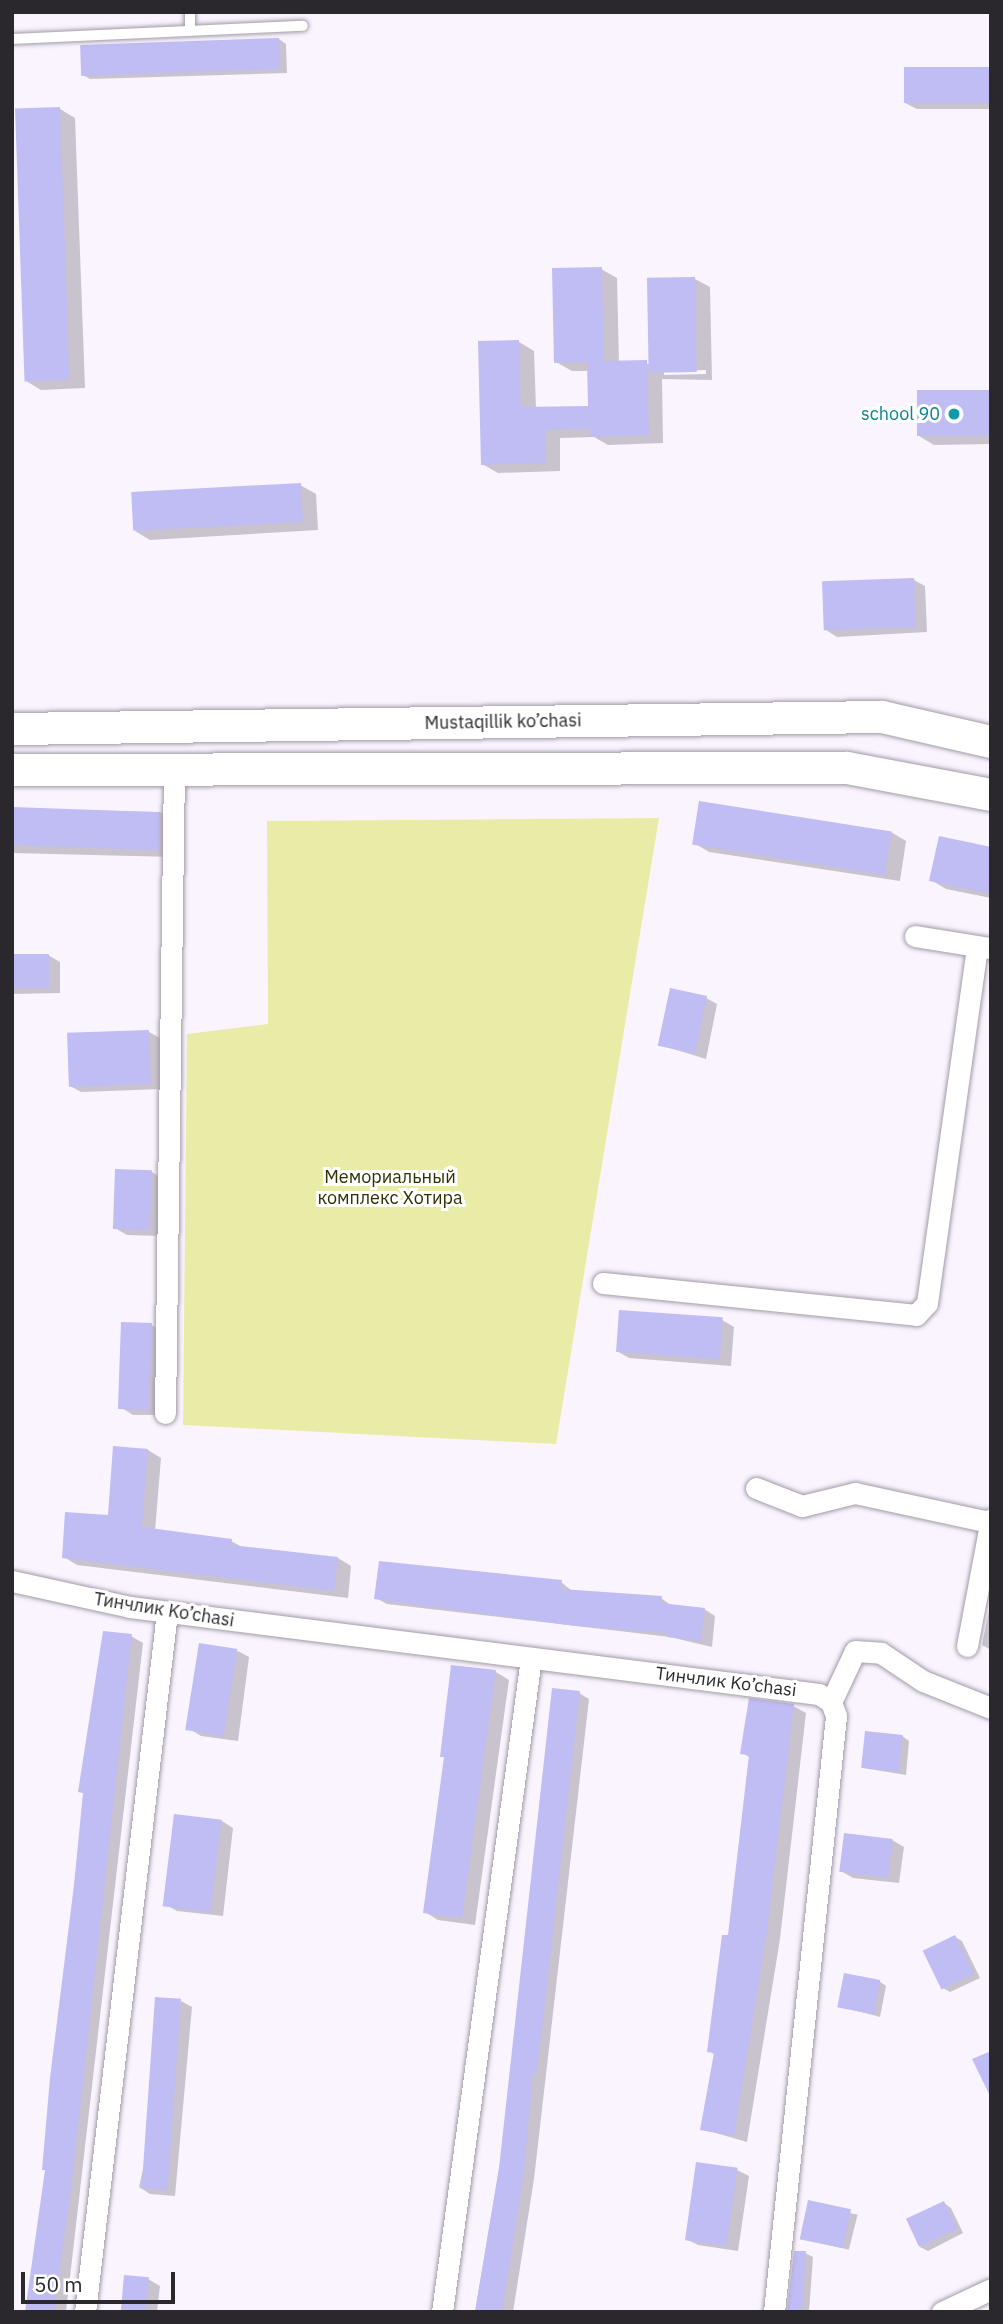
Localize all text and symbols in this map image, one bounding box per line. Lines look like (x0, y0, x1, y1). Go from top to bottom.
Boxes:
place label: school 90 (861, 403, 940, 425)
marker: school 90 (946, 406, 962, 422)
street label: Mustaqillik ko’chasi (424, 710, 582, 734)
park label: Мемориальный комплекс Хотира (317, 1167, 463, 1210)
street label: Тинчлик Ko’chasi (92, 1588, 236, 1632)
street label: Тинчлик Ko’chasi (654, 1663, 798, 1701)
scale bar (24, 2258, 178, 2302)
text: 50 m (34, 2270, 83, 2298)

